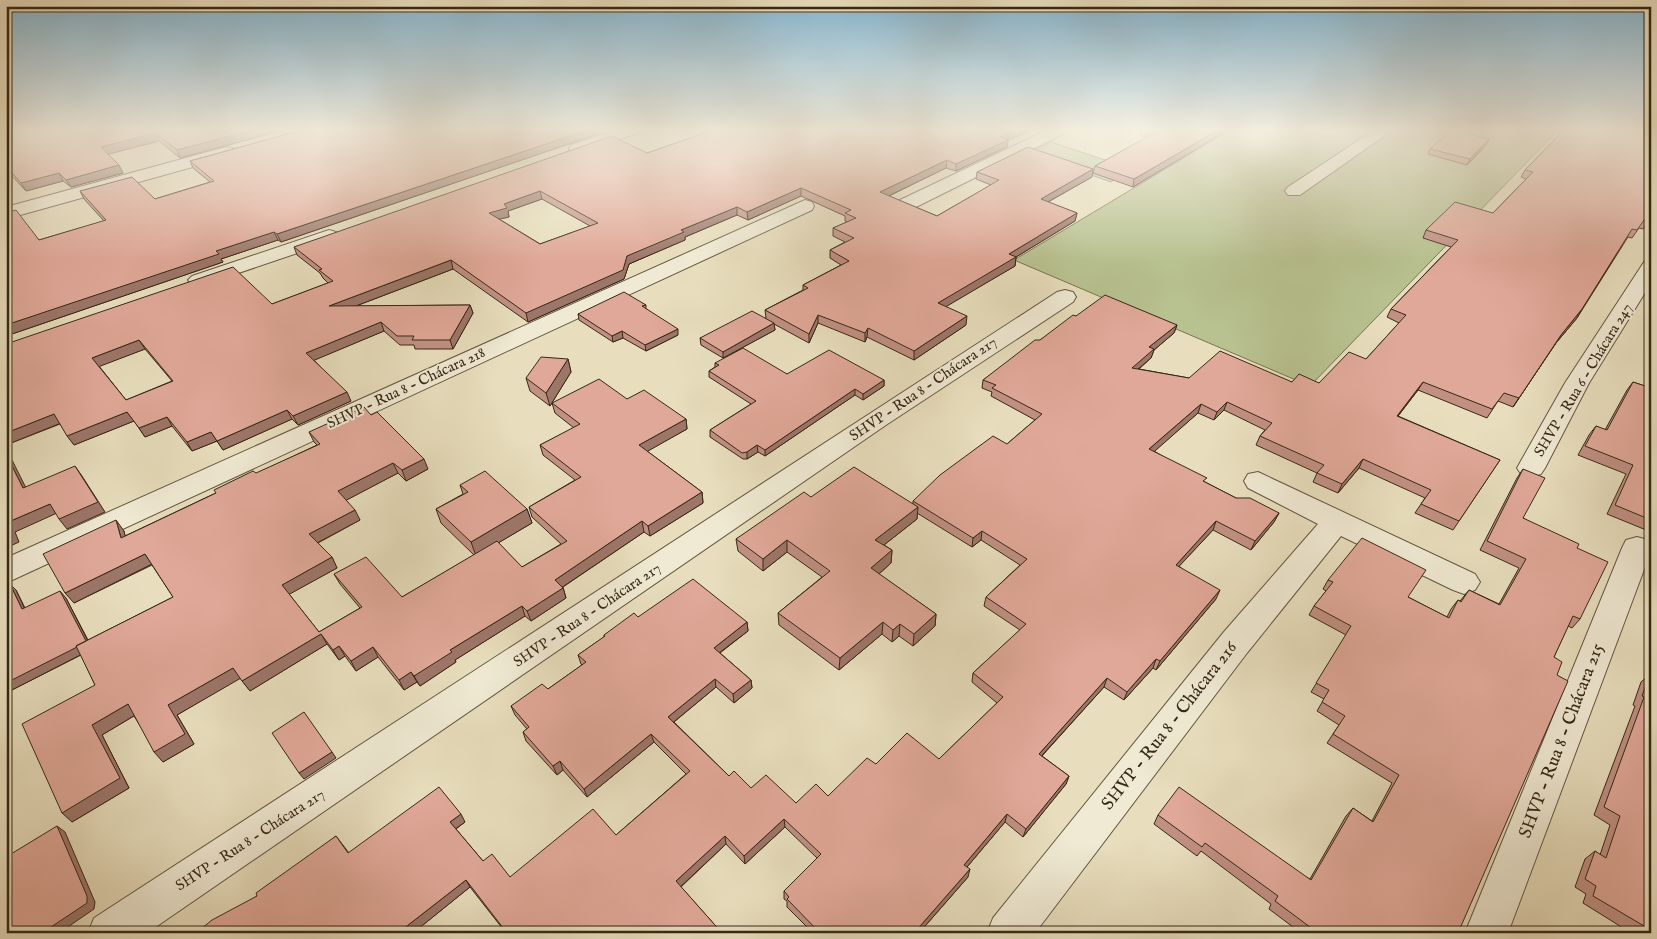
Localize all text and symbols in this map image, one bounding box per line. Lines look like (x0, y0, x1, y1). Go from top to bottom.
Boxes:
street label: SHVP - Rua 6 - Chácara 247 (1530, 300, 1636, 460)
street label: SHVP - Rua 8 - Chácara 217 (846, 333, 1000, 445)
street label: SHVP - Rua 8 - Chácara 218 (324, 343, 488, 433)
street label: SHVP - Rua 8 - Chácara 217 (510, 559, 664, 671)
street label: SHVP - Rua 8 - Chácara 216 (1097, 637, 1243, 815)
street label: SHVP - Rua 8 - Chácara 215 (1514, 640, 1610, 842)
street label: SHVP - Rua 8 - Chácara 217 (172, 785, 328, 895)

